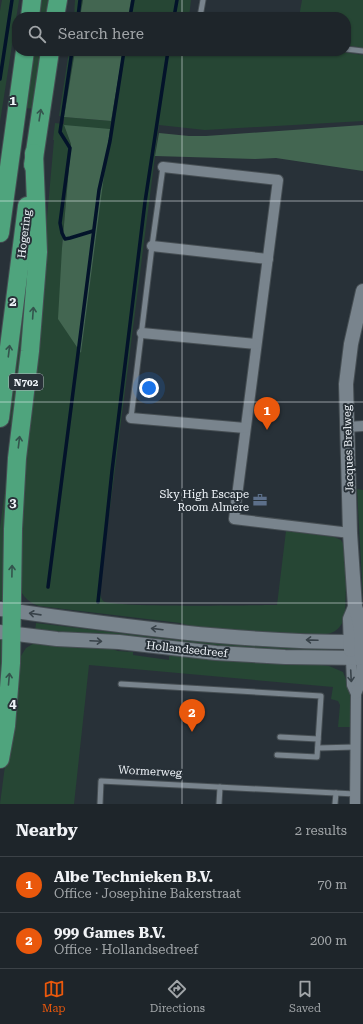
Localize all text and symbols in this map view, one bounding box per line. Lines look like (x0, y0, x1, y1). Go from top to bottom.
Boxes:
search box (12, 12, 351, 56)
icon: search (26, 23, 48, 45)
text: Search here (58, 25, 144, 43)
text: 1 (9, 93, 17, 108)
one-way arrow (36, 109, 44, 122)
street label: Hogering (15, 208, 34, 259)
text: 2 (9, 294, 17, 309)
one-way arrow (30, 307, 37, 320)
one-way arrow (5, 345, 12, 358)
road number: N702 (9, 374, 43, 390)
your location (139, 378, 159, 398)
pin: 1 (254, 397, 280, 430)
street label: Jacques Brelweg (340, 404, 357, 493)
one-way arrow (15, 436, 22, 449)
place label: Sky High Escape Room Almere (160, 488, 249, 514)
office icon: Sky High Escape Room Almere (252, 492, 268, 508)
text: 3 (9, 495, 17, 510)
one-way arrow (8, 565, 16, 578)
one-way arrow (29, 610, 42, 618)
one-way arrow (151, 625, 164, 633)
one-way arrow (89, 637, 102, 645)
one-way arrow (306, 637, 319, 644)
street label: Hollandsedreef (146, 639, 229, 660)
one-way arrow (348, 669, 355, 682)
one-way arrow (6, 673, 13, 686)
text: 4 (9, 696, 17, 711)
pin: 2 (179, 699, 205, 732)
street label: Wormerweg (118, 763, 183, 780)
text: Nearby (16, 820, 78, 840)
text: 2 results (295, 823, 347, 838)
text: Albe Technieken B.V. (54, 868, 213, 886)
text: 1 (25, 877, 33, 892)
text: 70 m (317, 877, 347, 892)
text: Office · Josephine Bakerstraat (54, 886, 241, 901)
text: 999 Games B.V. (54, 924, 166, 942)
text: 2 (25, 933, 33, 948)
text: 200 m (310, 933, 347, 948)
text: Office · Hollandsedreef (54, 942, 198, 957)
tab: Map (42, 978, 66, 1015)
tab: Directions (150, 978, 205, 1015)
tab: Saved (289, 978, 321, 1015)

